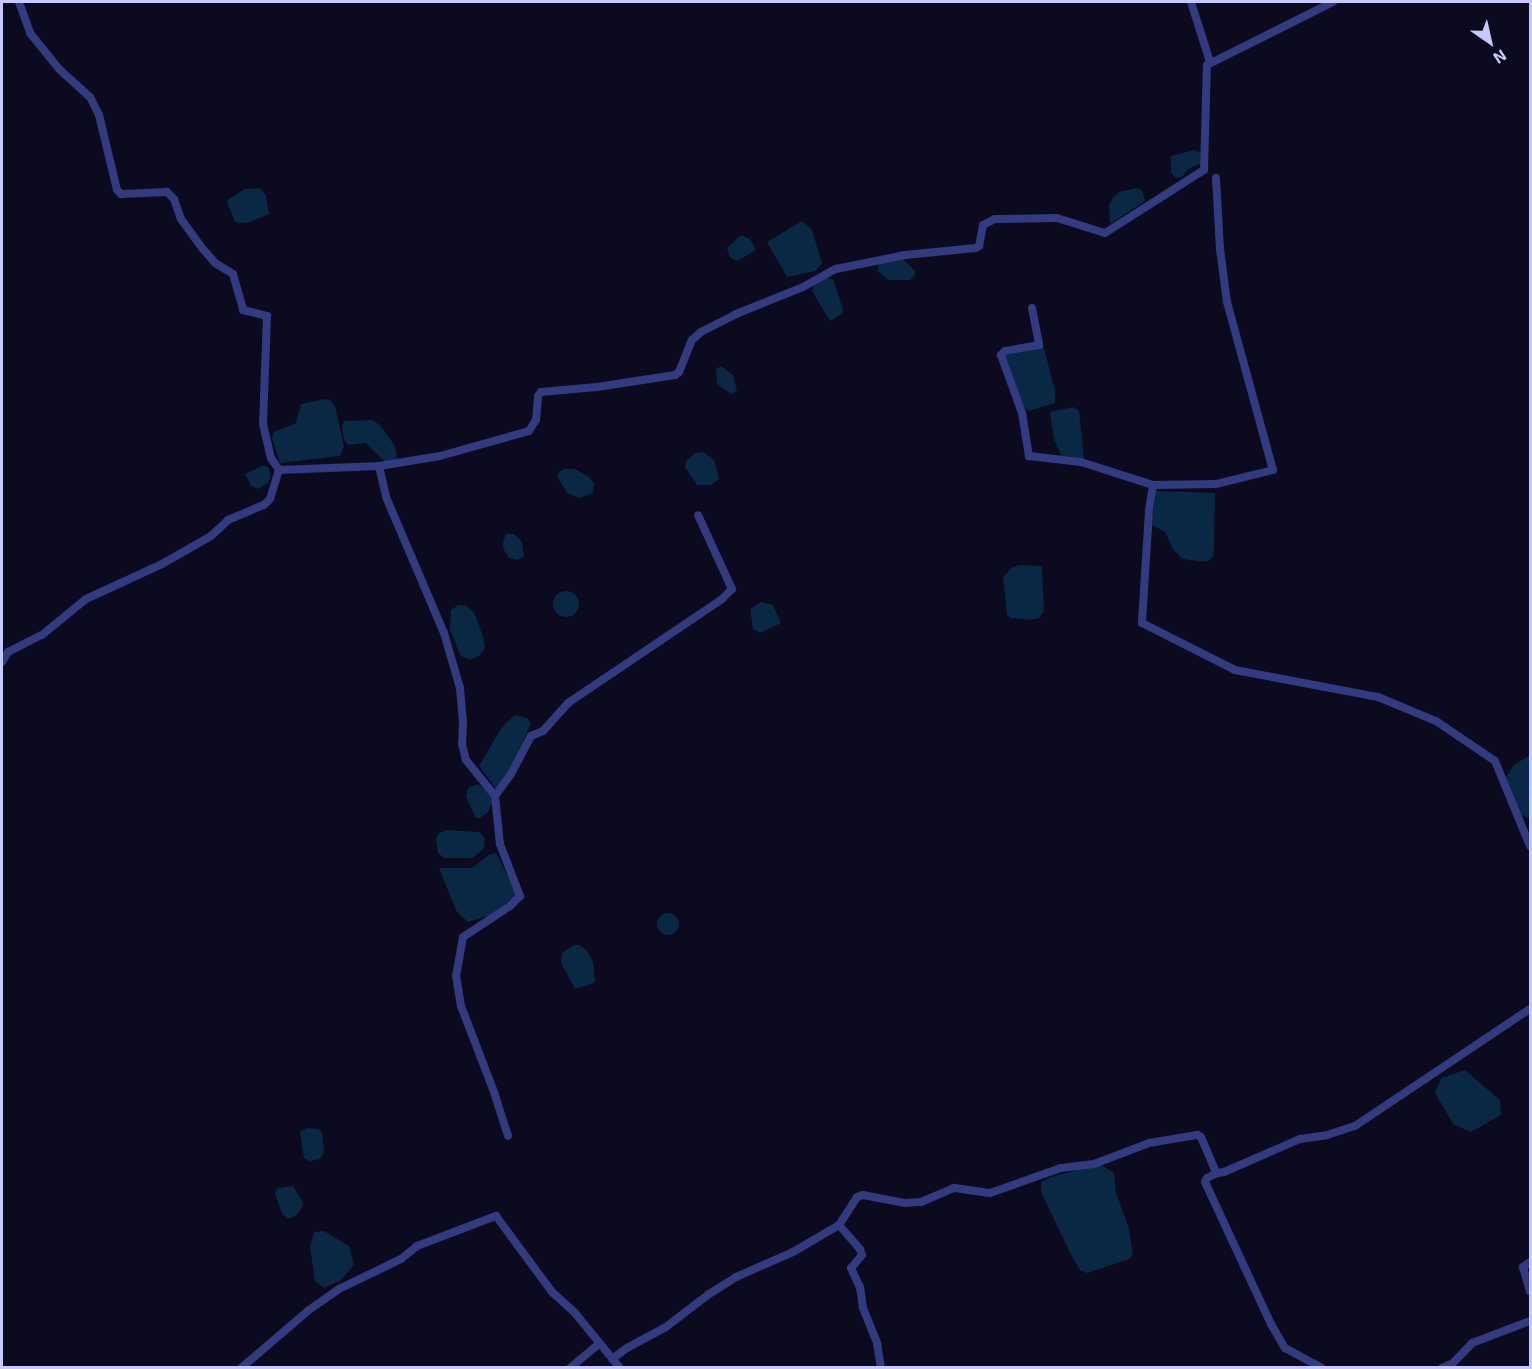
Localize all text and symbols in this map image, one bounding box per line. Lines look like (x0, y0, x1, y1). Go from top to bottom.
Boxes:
north arrow (1460, 12, 1520, 72)
text: N (1490, 46, 1510, 68)

